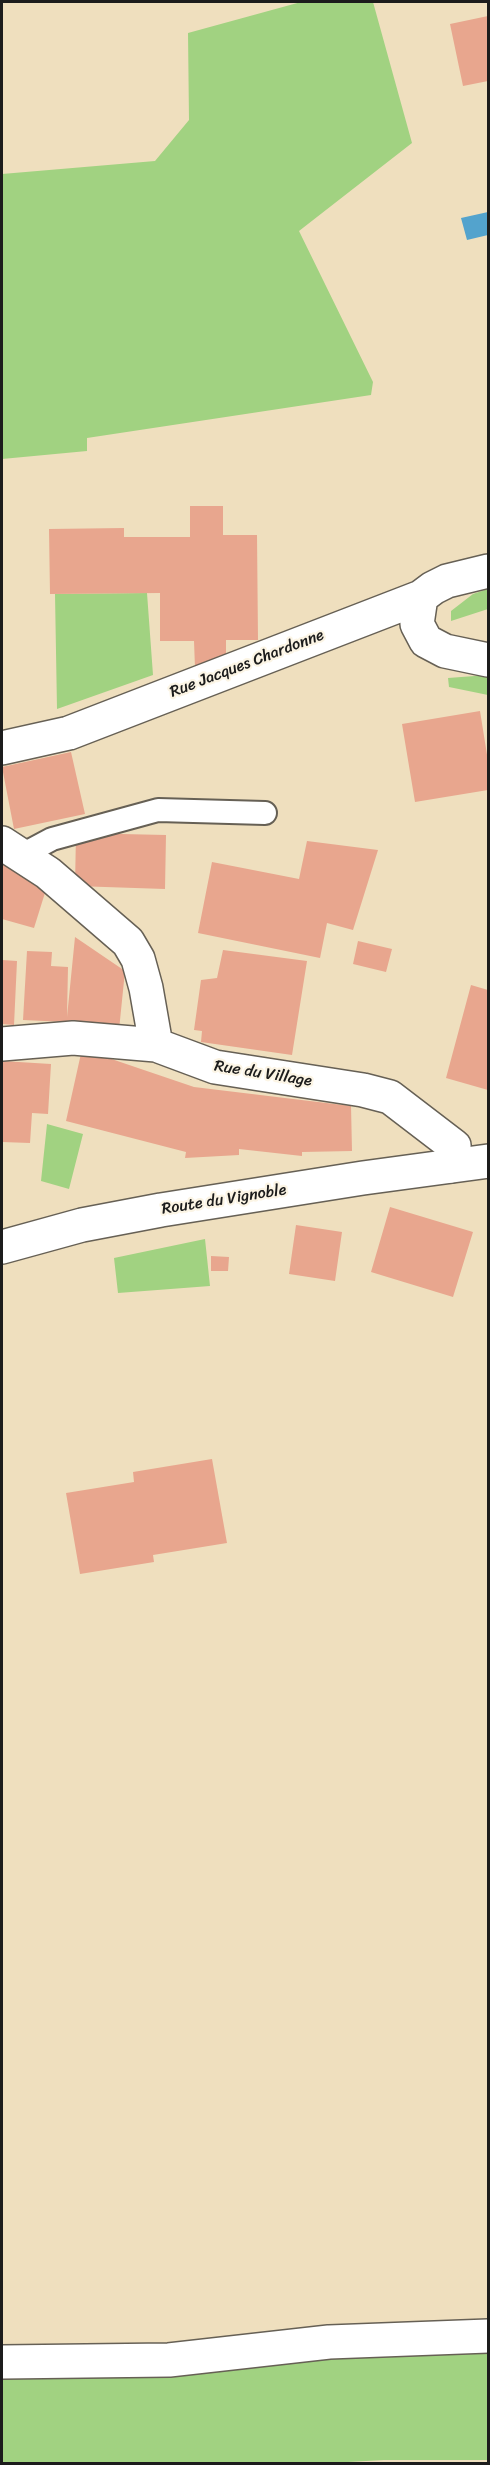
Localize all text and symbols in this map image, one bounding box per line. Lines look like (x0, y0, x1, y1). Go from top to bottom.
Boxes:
street label: Rue Jacques Chardonne (167, 626, 327, 702)
street label: Rue du Village (213, 1057, 313, 1091)
street label: Route du Vignoble (160, 1181, 288, 1219)

